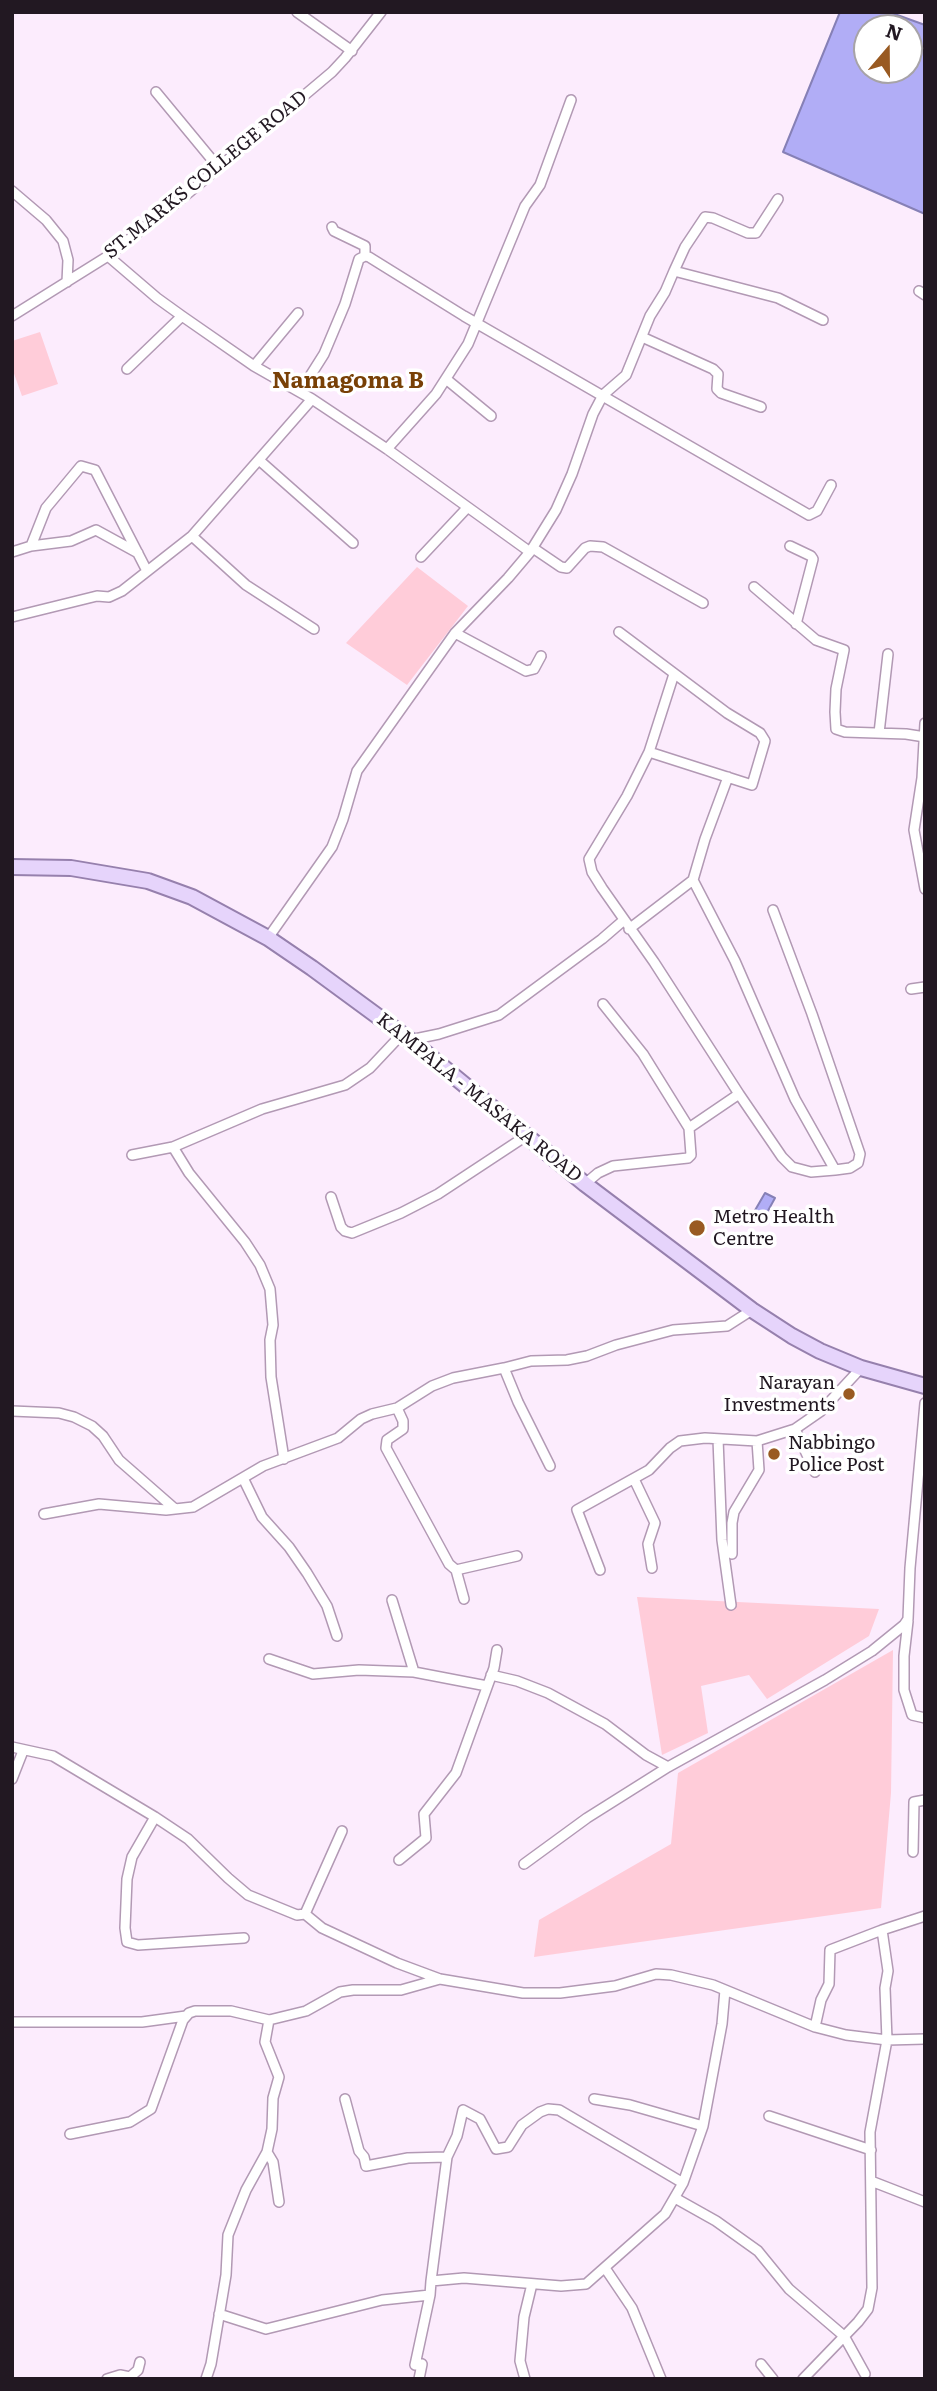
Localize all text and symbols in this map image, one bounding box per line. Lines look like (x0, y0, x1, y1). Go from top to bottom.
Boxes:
north arrow (853, 14, 923, 84)
text: N (882, 15, 907, 47)
street label: ST.MARKS COLLEGE ROAD (100, 86, 312, 264)
district label: Namagoma B (272, 367, 424, 395)
street label: KAMPALA - MASAKA ROAD (372, 1008, 586, 1188)
place label: Metro Health Centre (713, 1206, 835, 1250)
marker: Metro Health Centre (687, 1218, 707, 1238)
place label: Narayan Investments (724, 1372, 835, 1416)
marker: Narayan Investments (841, 1386, 857, 1402)
place label: Nabbingo Police Post (788, 1432, 884, 1476)
marker: Nabbingo Police Post (766, 1446, 782, 1462)

